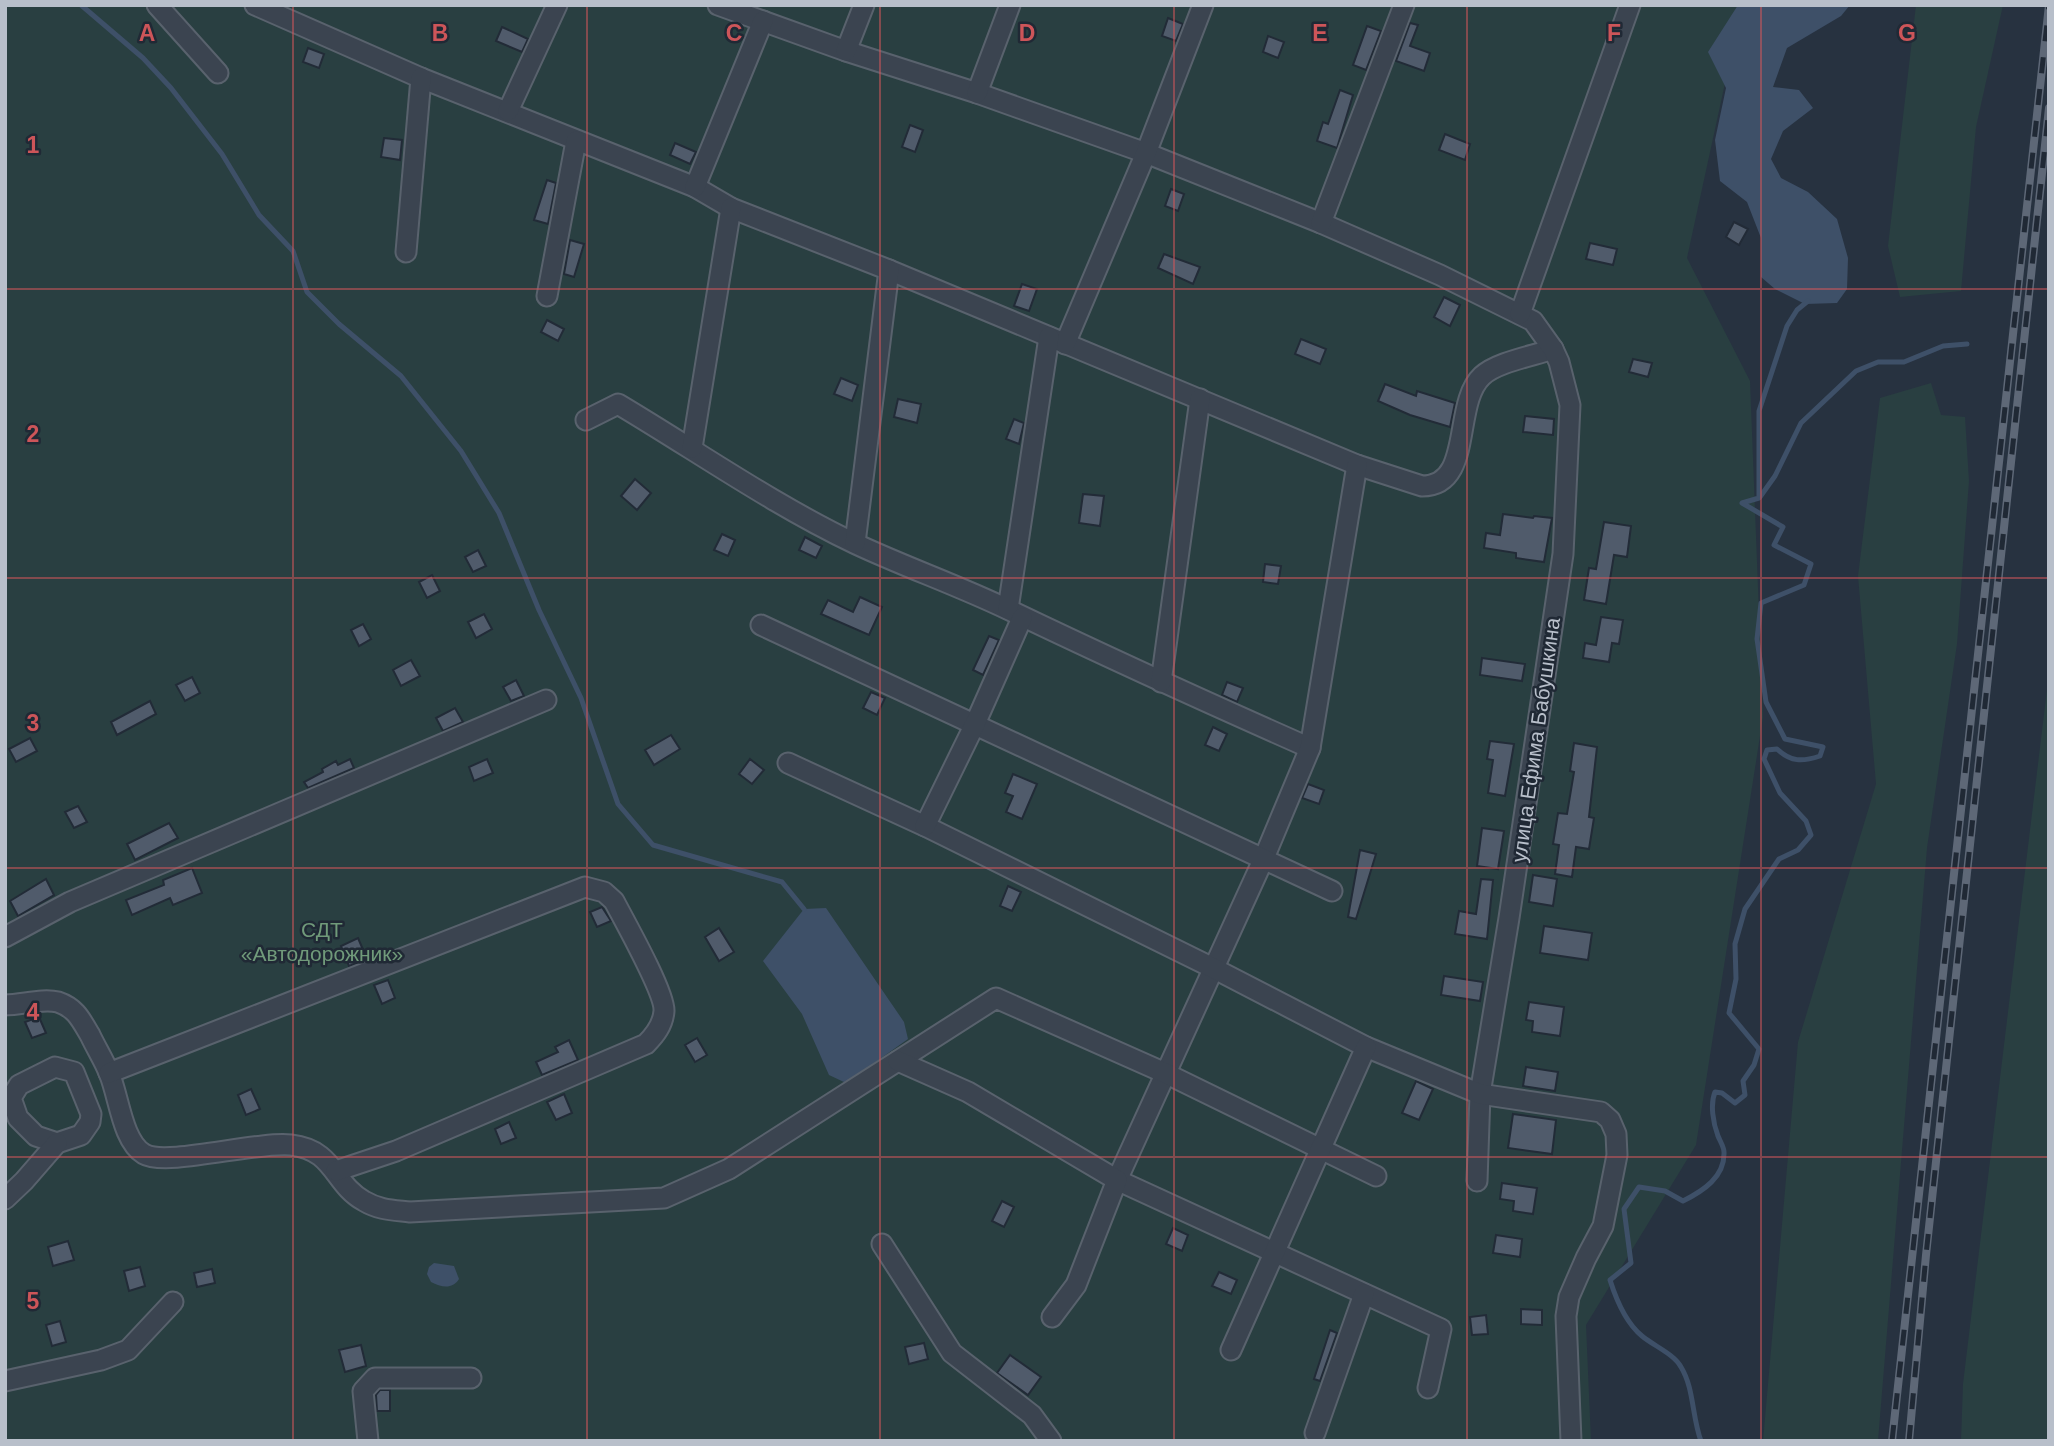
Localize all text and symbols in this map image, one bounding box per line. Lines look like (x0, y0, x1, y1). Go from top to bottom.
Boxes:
text: A (139, 20, 155, 46)
text: B (432, 20, 448, 46)
text: C (726, 20, 742, 46)
text: D (1019, 20, 1035, 46)
text: E (1312, 20, 1328, 46)
text: F (1607, 20, 1621, 46)
text: G (1898, 20, 1916, 46)
text: 1 (27, 132, 40, 158)
text: 2 (27, 421, 39, 447)
street label: улица Ефима Бабушкина (1507, 616, 1564, 864)
text: 3 (27, 710, 39, 736)
park label: СДТ «Автодорожник» (241, 918, 403, 965)
text: 4 (27, 999, 40, 1025)
text: 5 (27, 1288, 40, 1314)

